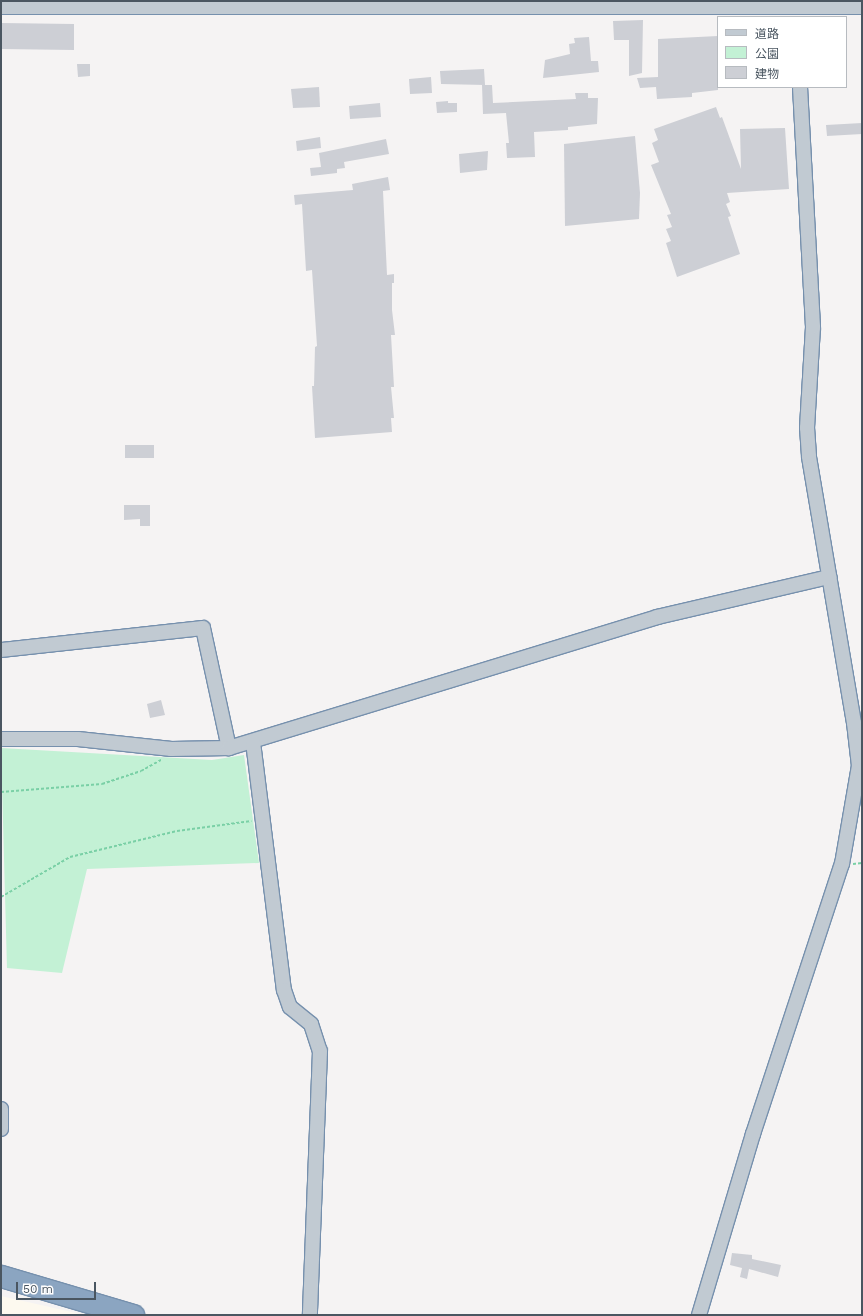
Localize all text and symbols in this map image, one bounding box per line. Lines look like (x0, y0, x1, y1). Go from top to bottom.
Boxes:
legend (717, 16, 847, 88)
text: 道路 (755, 27, 779, 41)
text: 公園 (755, 47, 779, 61)
text: 建物 (755, 67, 779, 81)
scale bar (18, 1274, 98, 1300)
text: 50 m (23, 1282, 53, 1296)

